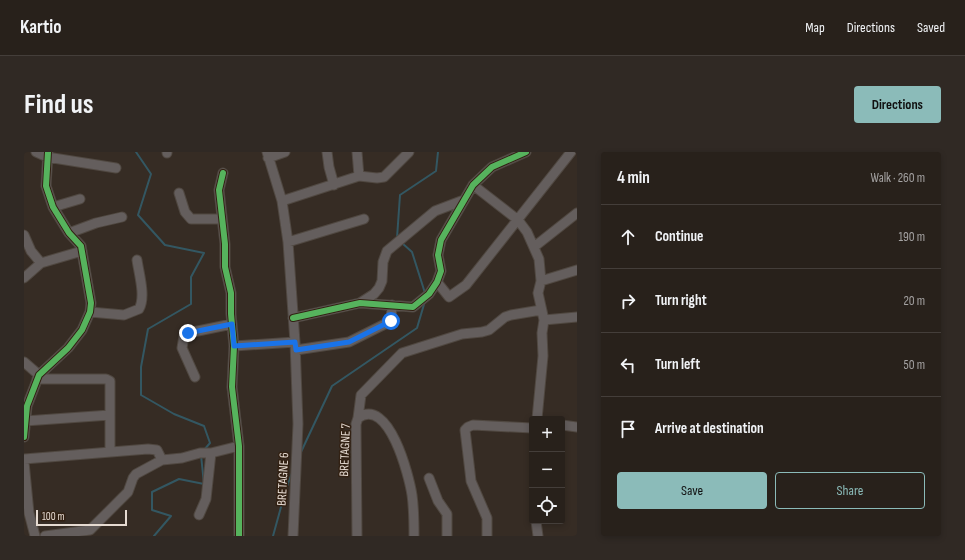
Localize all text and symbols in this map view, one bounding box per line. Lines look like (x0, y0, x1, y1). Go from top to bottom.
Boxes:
text: Kartio (20, 16, 62, 39)
text: Map (805, 19, 825, 36)
text: Directions (847, 19, 895, 36)
text: Saved (917, 19, 945, 36)
button: Directions (854, 86, 941, 123)
text: Find us (24, 88, 93, 121)
text: 4 min (617, 168, 650, 188)
text: Walk · 260 m (871, 170, 925, 186)
icon: ahead (617, 226, 639, 248)
text: Continue (655, 227, 704, 246)
text: 190 m (898, 229, 925, 245)
icon: right (617, 290, 639, 312)
text: Turn right (655, 291, 707, 310)
text: 20 m (903, 293, 925, 309)
route start (382, 312, 400, 330)
route end (179, 324, 197, 342)
icon: left (617, 354, 639, 376)
text: Turn left (655, 355, 700, 374)
text: 50 m (904, 357, 925, 373)
map controls (529, 416, 565, 524)
button: + (529, 416, 565, 452)
icon: arrive (617, 418, 639, 440)
text: Arrive at destination (655, 419, 764, 438)
street label: BRETAGNE 7 (336, 422, 354, 477)
street label: BRETAGNE 6 (274, 452, 292, 506)
button: − (529, 452, 565, 488)
button: Save (617, 472, 767, 509)
button: Share (775, 472, 925, 509)
button: locate (529, 488, 565, 524)
scale bar (36, 508, 127, 527)
text: 100 m (42, 510, 64, 523)

